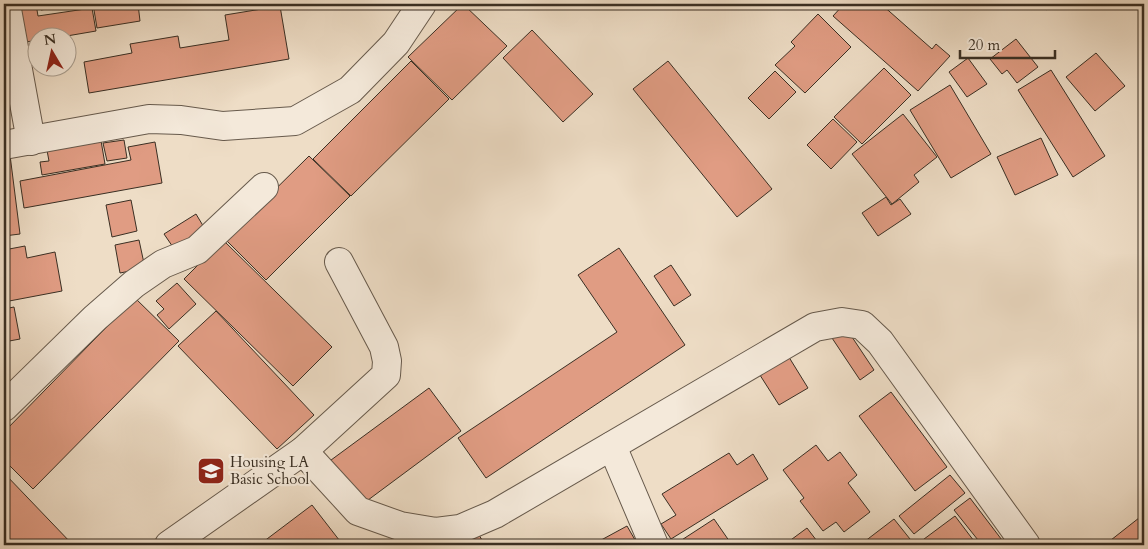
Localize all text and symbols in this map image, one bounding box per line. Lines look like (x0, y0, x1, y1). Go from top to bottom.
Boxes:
north arrow (28, 28, 78, 78)
scale bar (960, 28, 1056, 60)
text: N (43, 29, 58, 50)
text: 20 m (968, 35, 1000, 55)
place label: Housing LA Basic School (230, 452, 310, 489)
school or university icon: Housing LA Basic School (196, 456, 226, 486)

